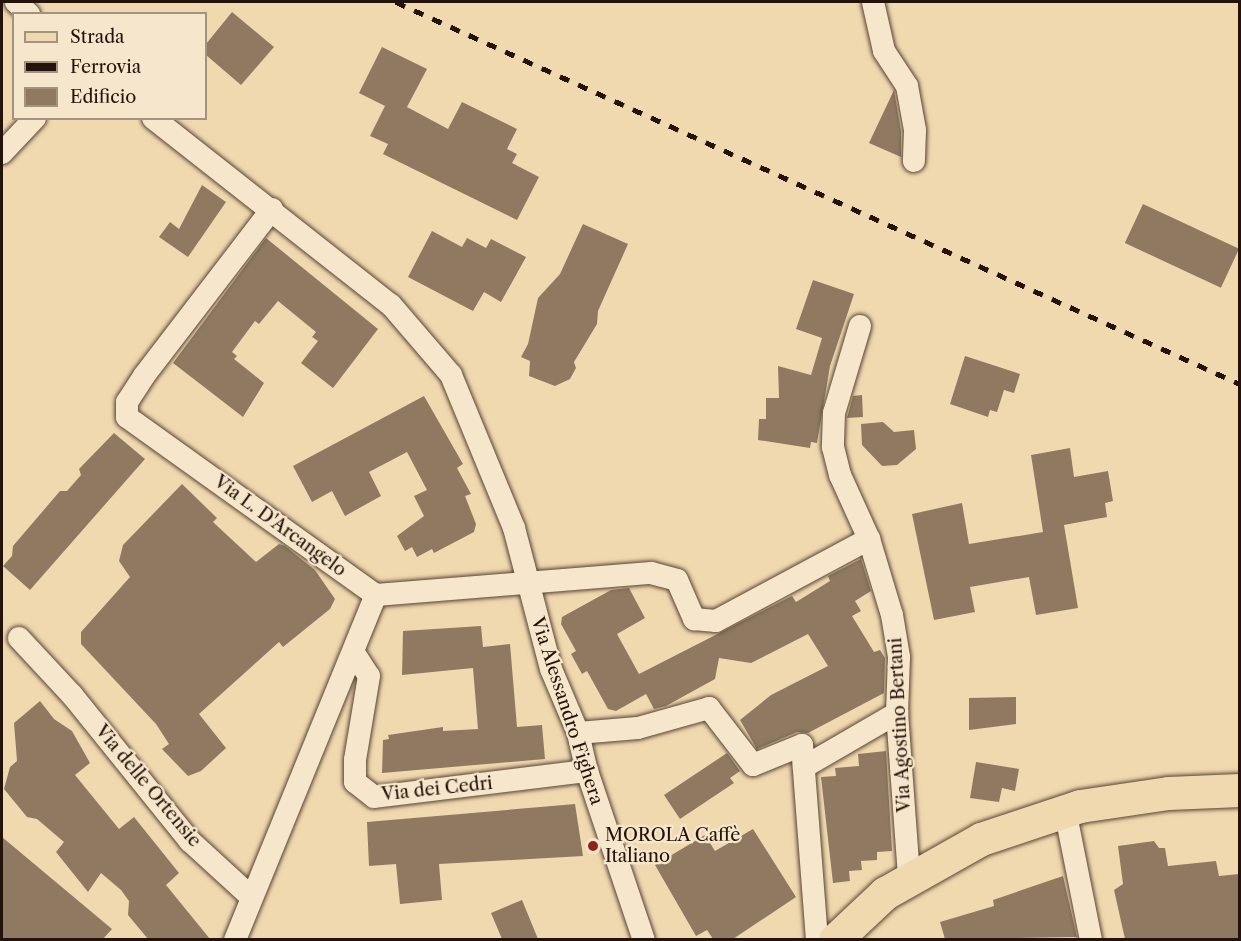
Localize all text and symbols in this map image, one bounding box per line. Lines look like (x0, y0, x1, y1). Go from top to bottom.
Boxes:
legend (12, 12, 207, 120)
text: Strada (70, 26, 125, 48)
text: Ferrovia (70, 56, 141, 78)
text: Edificio (70, 86, 136, 108)
street label: Via L. D'Arcangelo (210, 471, 350, 581)
street label: Via Alessandro Fighera (526, 614, 608, 808)
street label: Via Agostino Bertani (885, 637, 915, 813)
street label: Via delle Ortensie (91, 720, 205, 852)
street label: Via dei Cedri (380, 772, 494, 806)
place label: MOROLA Caffè Italiano (605, 825, 741, 868)
marker: MOROLA Caffè Italiano (586, 839, 600, 853)

